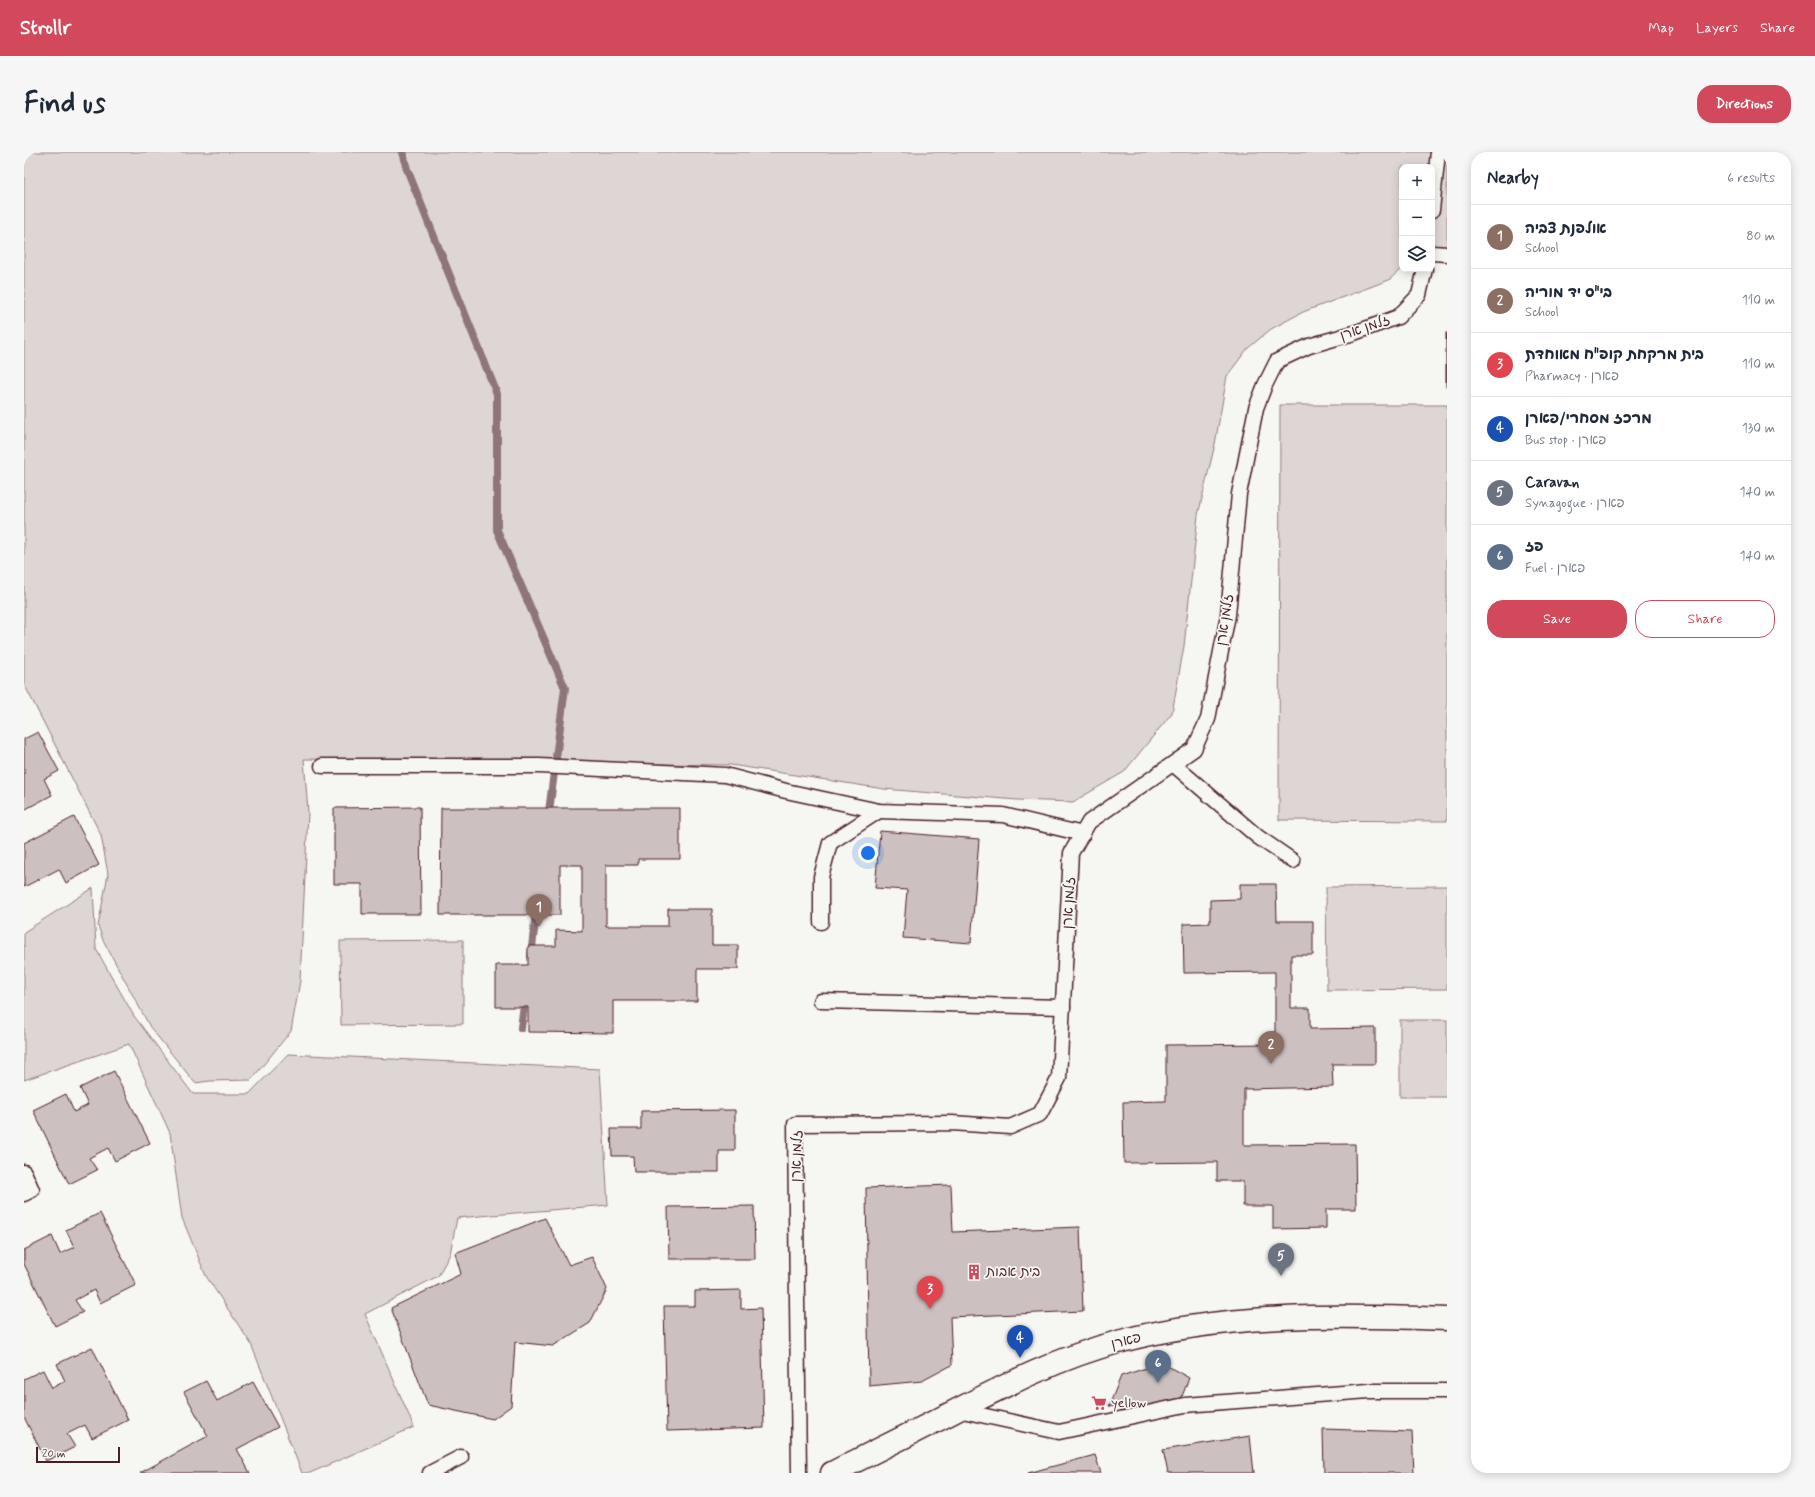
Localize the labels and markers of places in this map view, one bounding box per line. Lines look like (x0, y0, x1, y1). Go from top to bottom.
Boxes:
pin: 1 (526, 894, 552, 927)
pin: 2 (1258, 1031, 1284, 1064)
pin: 5 (1268, 1243, 1294, 1276)
building icon: בית אבות (965, 1263, 983, 1281)
place label: בית אבות (985, 1263, 1040, 1281)
pin: 3 (917, 1276, 943, 1309)
pin: 4 (1007, 1325, 1033, 1358)
pin: 6 (1145, 1350, 1171, 1383)
supermarket icon: yellow (1090, 1394, 1108, 1412)
place label: yellow (1111, 1394, 1146, 1412)

